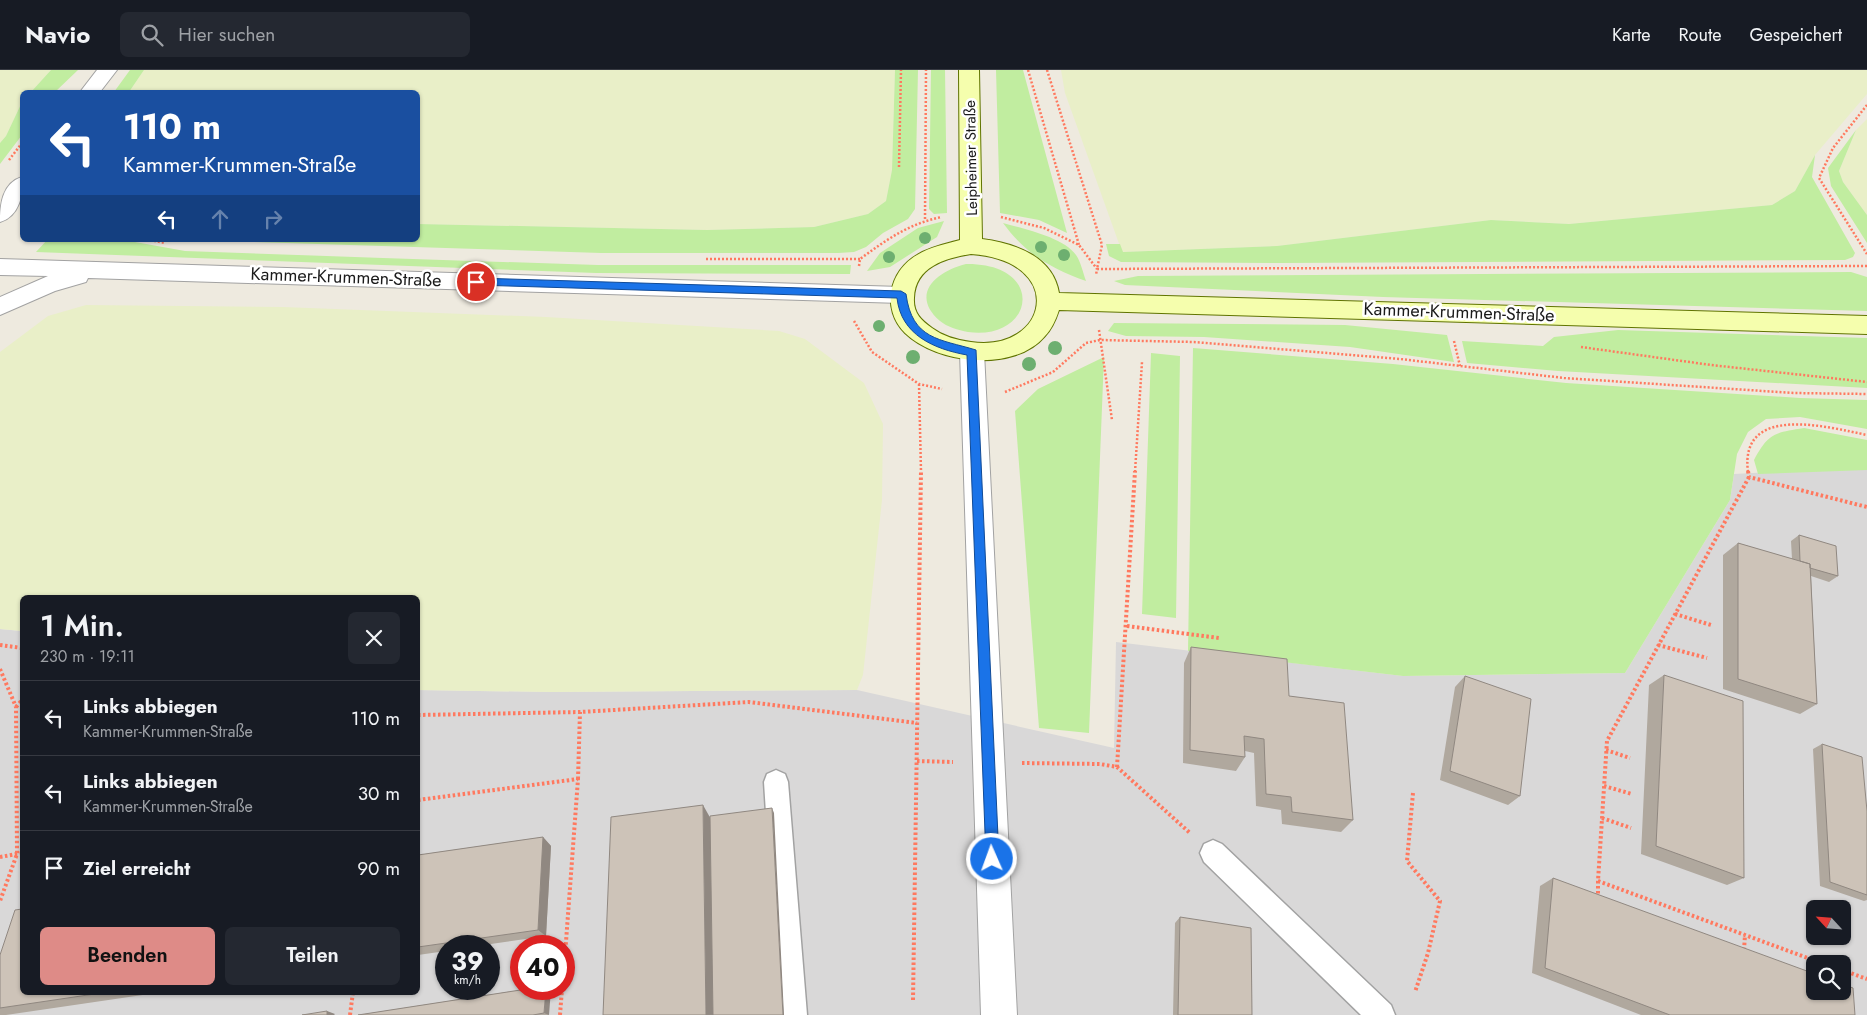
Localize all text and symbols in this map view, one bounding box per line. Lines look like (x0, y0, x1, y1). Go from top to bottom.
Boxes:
search box (120, 12, 470, 57)
text: Navio (25, 17, 90, 52)
icon: search (138, 21, 166, 49)
text: Hier suchen (178, 21, 275, 48)
text: Karte (1612, 22, 1651, 48)
text: Route (1679, 22, 1721, 48)
text: Gespeichert (1749, 22, 1842, 48)
street label: Leipheimer Straße (959, 100, 983, 216)
text: 110 m (123, 102, 221, 152)
icon: left (40, 110, 105, 175)
text: Kammer-Krummen-Straße (123, 148, 356, 180)
icon: left (153, 205, 181, 233)
icon: ahead (206, 205, 234, 233)
icon: right (259, 205, 287, 233)
street label: Kammer-Krummen-Straße (250, 261, 442, 293)
pin (455, 261, 497, 303)
icon: arrive (462, 268, 490, 296)
street label: Kammer-Krummen-Straße (1363, 296, 1555, 328)
text: 1 Min. (40, 604, 124, 647)
button: close (348, 612, 400, 664)
text: 230 m · 19:11 (40, 645, 135, 668)
text: Links abbiegen (83, 693, 218, 720)
icon: left (40, 704, 68, 732)
text: 110 m (351, 705, 400, 732)
text: Kammer-Krummen-Straße (83, 720, 253, 743)
text: Links abbiegen (83, 768, 218, 795)
icon: left (40, 779, 68, 807)
text: 30 m (358, 780, 400, 807)
text: Kammer-Krummen-Straße (83, 795, 253, 818)
position arrow (965, 832, 1017, 884)
icon: arrive (40, 854, 68, 882)
text: Ziel erreicht (83, 855, 190, 882)
text: 90 m (357, 855, 400, 882)
north arrow (1806, 900, 1851, 945)
map controls (1806, 900, 1851, 1000)
button: Beenden (40, 927, 215, 985)
button: Teilen (225, 927, 400, 985)
speed limit sign: 40 (510, 935, 575, 1000)
text: 39 (451, 943, 484, 979)
button: search (1806, 955, 1851, 1000)
text: km/h (454, 971, 481, 989)

